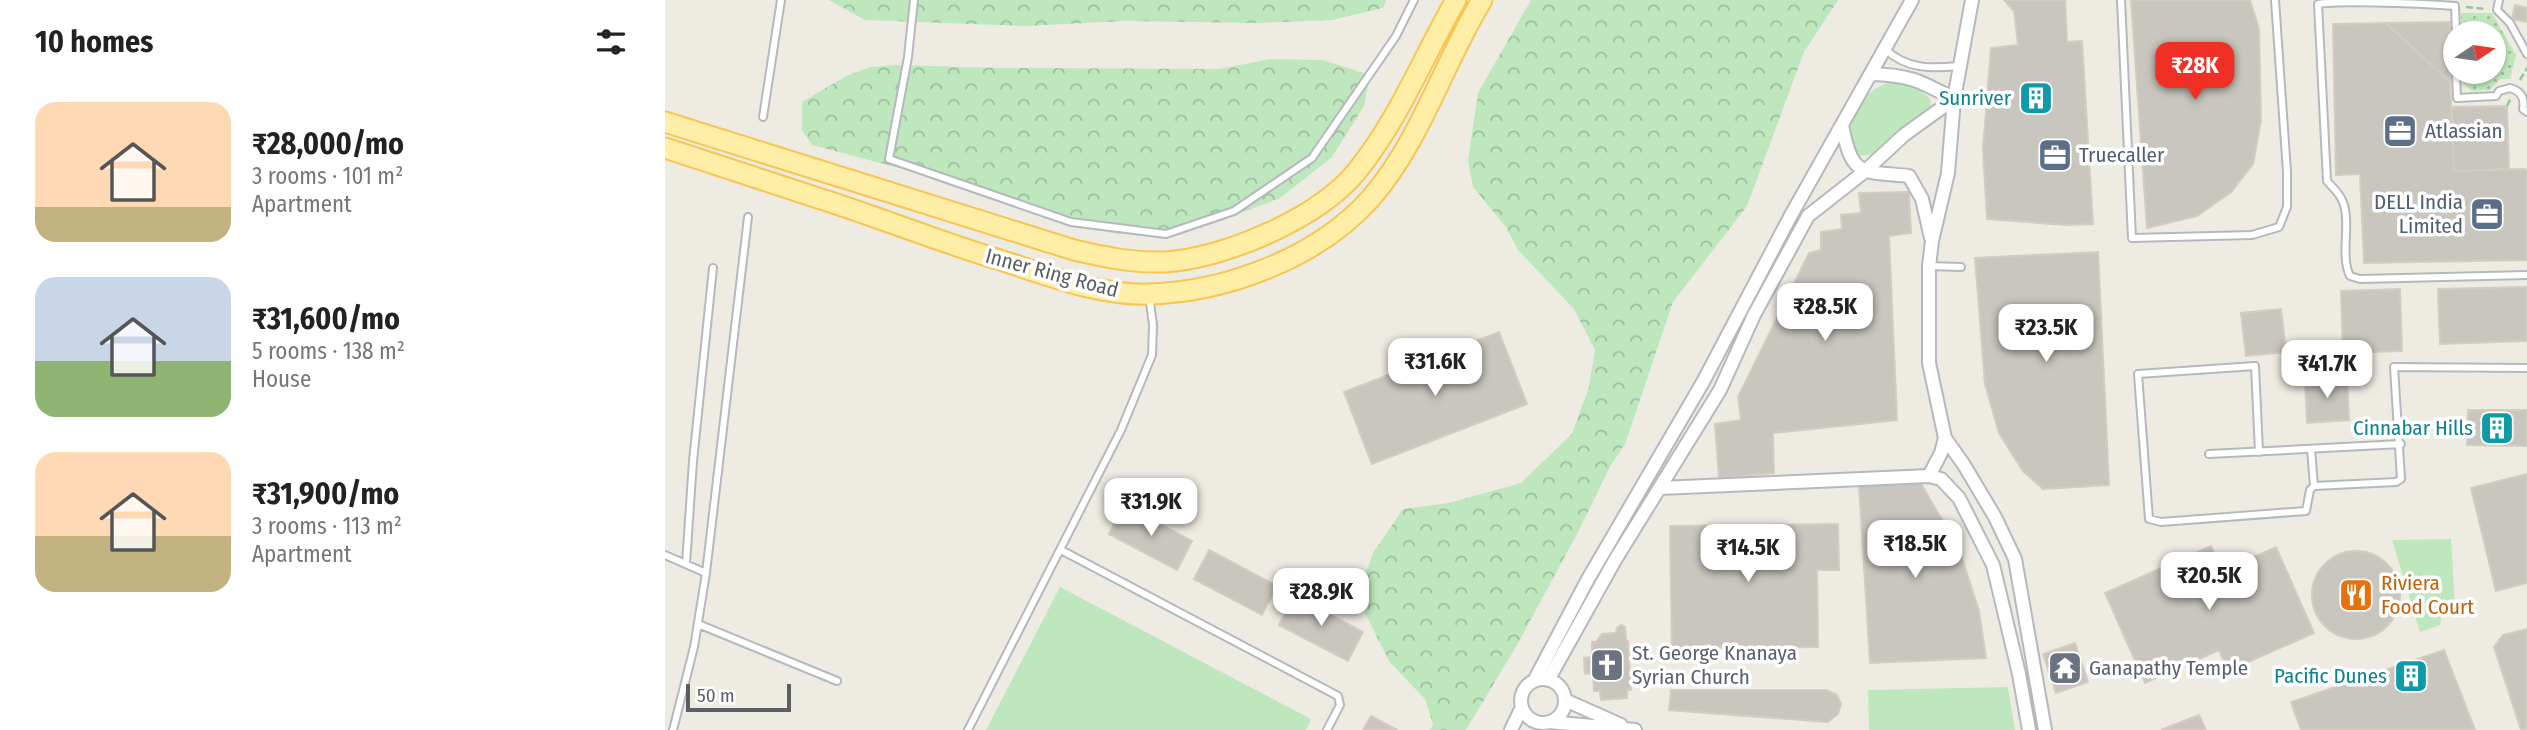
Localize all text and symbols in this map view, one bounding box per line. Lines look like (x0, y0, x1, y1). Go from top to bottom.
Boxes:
north arrow (2443, 21, 2506, 84)
map controls (2443, 21, 2506, 84)
icon: filters (592, 23, 630, 61)
text: 10 homes (35, 24, 153, 60)
pin: ₹28K (2154, 42, 2236, 102)
text: ₹28K (2171, 51, 2219, 79)
building icon: Sunriver (2017, 79, 2055, 117)
place label: Sunriver (1939, 85, 2012, 111)
office icon: Atlassian (2381, 112, 2419, 150)
place label: Atlassian (2425, 118, 2503, 144)
text: ₹28,000/mo (252, 126, 404, 162)
icon: home (91, 130, 175, 214)
office icon: Truecaller (2036, 136, 2074, 174)
place label: Truecaller (2079, 142, 2165, 168)
text: 3 rooms · 101 m² (252, 162, 403, 190)
place label: DELL India Limited (2374, 189, 2463, 239)
text: Apartment (252, 190, 352, 218)
office icon: DELL India Limited (2468, 195, 2506, 233)
street label: Inner Ring Road (983, 243, 1121, 303)
pin: ₹28.5K (1768, 284, 1882, 343)
text: ₹28.5K (1793, 292, 1857, 320)
text: ₹31,600/mo (252, 301, 400, 337)
pin: ₹23.5K (1989, 304, 2103, 364)
icon: home (91, 305, 175, 389)
text: ₹23.5K (2015, 313, 2077, 341)
text: 5 rooms · 138 m² (252, 337, 405, 365)
pin: ₹31.6K (1378, 338, 1492, 398)
pin: ₹41.7K (2270, 340, 2384, 400)
text: ₹31.6K (1404, 347, 1466, 375)
text: ₹41.7K (2297, 349, 2357, 377)
text: House (252, 365, 311, 393)
building icon: Cinnabar Hills (2478, 409, 2516, 447)
place label: Cinnabar Hills (2353, 415, 2473, 441)
text: ₹31,900/mo (252, 476, 399, 512)
pin: ₹31.9K (1094, 478, 1208, 538)
icon: home (91, 480, 175, 564)
text: ₹31.9K (1120, 487, 1182, 515)
text: 3 rooms · 113 m² (252, 512, 402, 540)
pin: ₹18.5K (1858, 520, 1972, 580)
pin: ₹14.5K (1691, 524, 1805, 584)
text: ₹18.5K (1883, 529, 1947, 557)
text: ₹14.5K (1717, 533, 1779, 561)
text: Apartment (252, 540, 352, 568)
pin: ₹20.5K (2152, 552, 2266, 612)
text: ₹20.5K (2177, 561, 2241, 589)
pin: ₹28.9K (1264, 568, 1378, 628)
place label: Riviera Food Court (2381, 570, 2474, 620)
restaurant icon: Riviera Food Court (2337, 576, 2375, 614)
text: ₹28.9K (1289, 577, 1353, 605)
place label: St. George Knanaya Syrian Church (1632, 640, 1797, 690)
church icon: St. George Knanaya Syrian Church (1588, 646, 1626, 684)
temple icon: Ganapathy Temple (2046, 649, 2084, 687)
place label: Ganapathy Temple (2089, 655, 2248, 681)
building icon: Pacific Dunes (2392, 657, 2430, 695)
place label: Pacific Dunes (2274, 663, 2387, 689)
scale bar (686, 681, 791, 713)
text: 50 m (697, 684, 735, 707)

